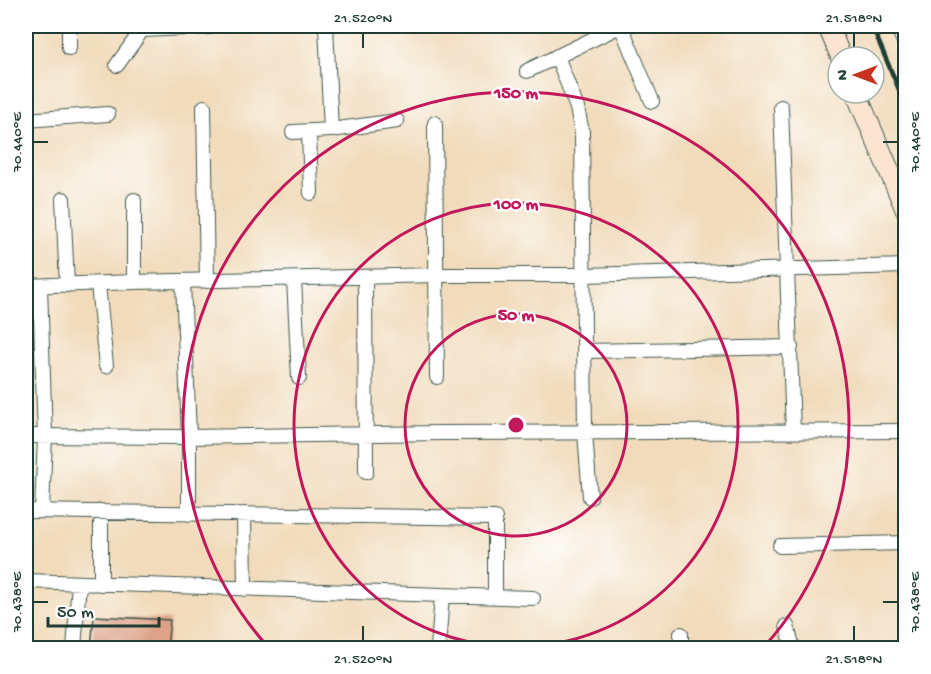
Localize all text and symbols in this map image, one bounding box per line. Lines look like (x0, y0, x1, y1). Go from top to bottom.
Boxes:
text: 21.520°N (334, 10, 392, 28)
text: 21.518°N (826, 10, 883, 28)
north arrow (826, 45, 886, 105)
text: N (835, 69, 854, 80)
text: 150 m (493, 84, 538, 105)
text: 70.440°E (9, 111, 27, 173)
text: 70.440°E (907, 111, 925, 173)
text: 100 m (493, 195, 539, 216)
text: 50 m (498, 306, 535, 327)
centre of rings (506, 415, 526, 435)
text: 70.438°E (9, 571, 27, 633)
text: 70.438°E (907, 571, 925, 633)
scale bar (48, 590, 159, 628)
text: 50 m (57, 603, 94, 624)
text: 21.520°N (334, 651, 392, 669)
text: 21.518°N (826, 651, 883, 669)

